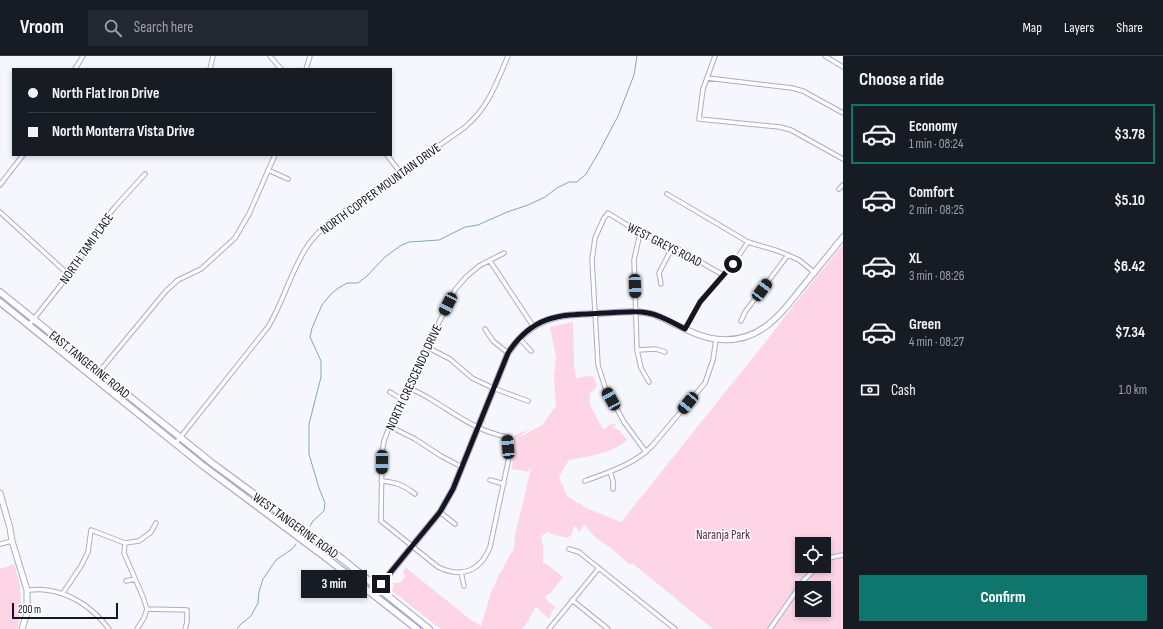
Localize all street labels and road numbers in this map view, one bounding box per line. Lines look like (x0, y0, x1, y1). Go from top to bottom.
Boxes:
street label: NORTH COPPER MOUNTAIN DRIVE (317, 140, 444, 238)
street label: NORTH TAMI PLACE (56, 210, 117, 287)
street label: WEST GREYS ROAD (625, 219, 705, 271)
street label: NORTH CRESCENDO DRIVE (382, 322, 446, 433)
street label: EAST TANGERINE ROAD (46, 327, 133, 402)
street label: WEST TANGERINE ROAD (249, 489, 342, 562)

